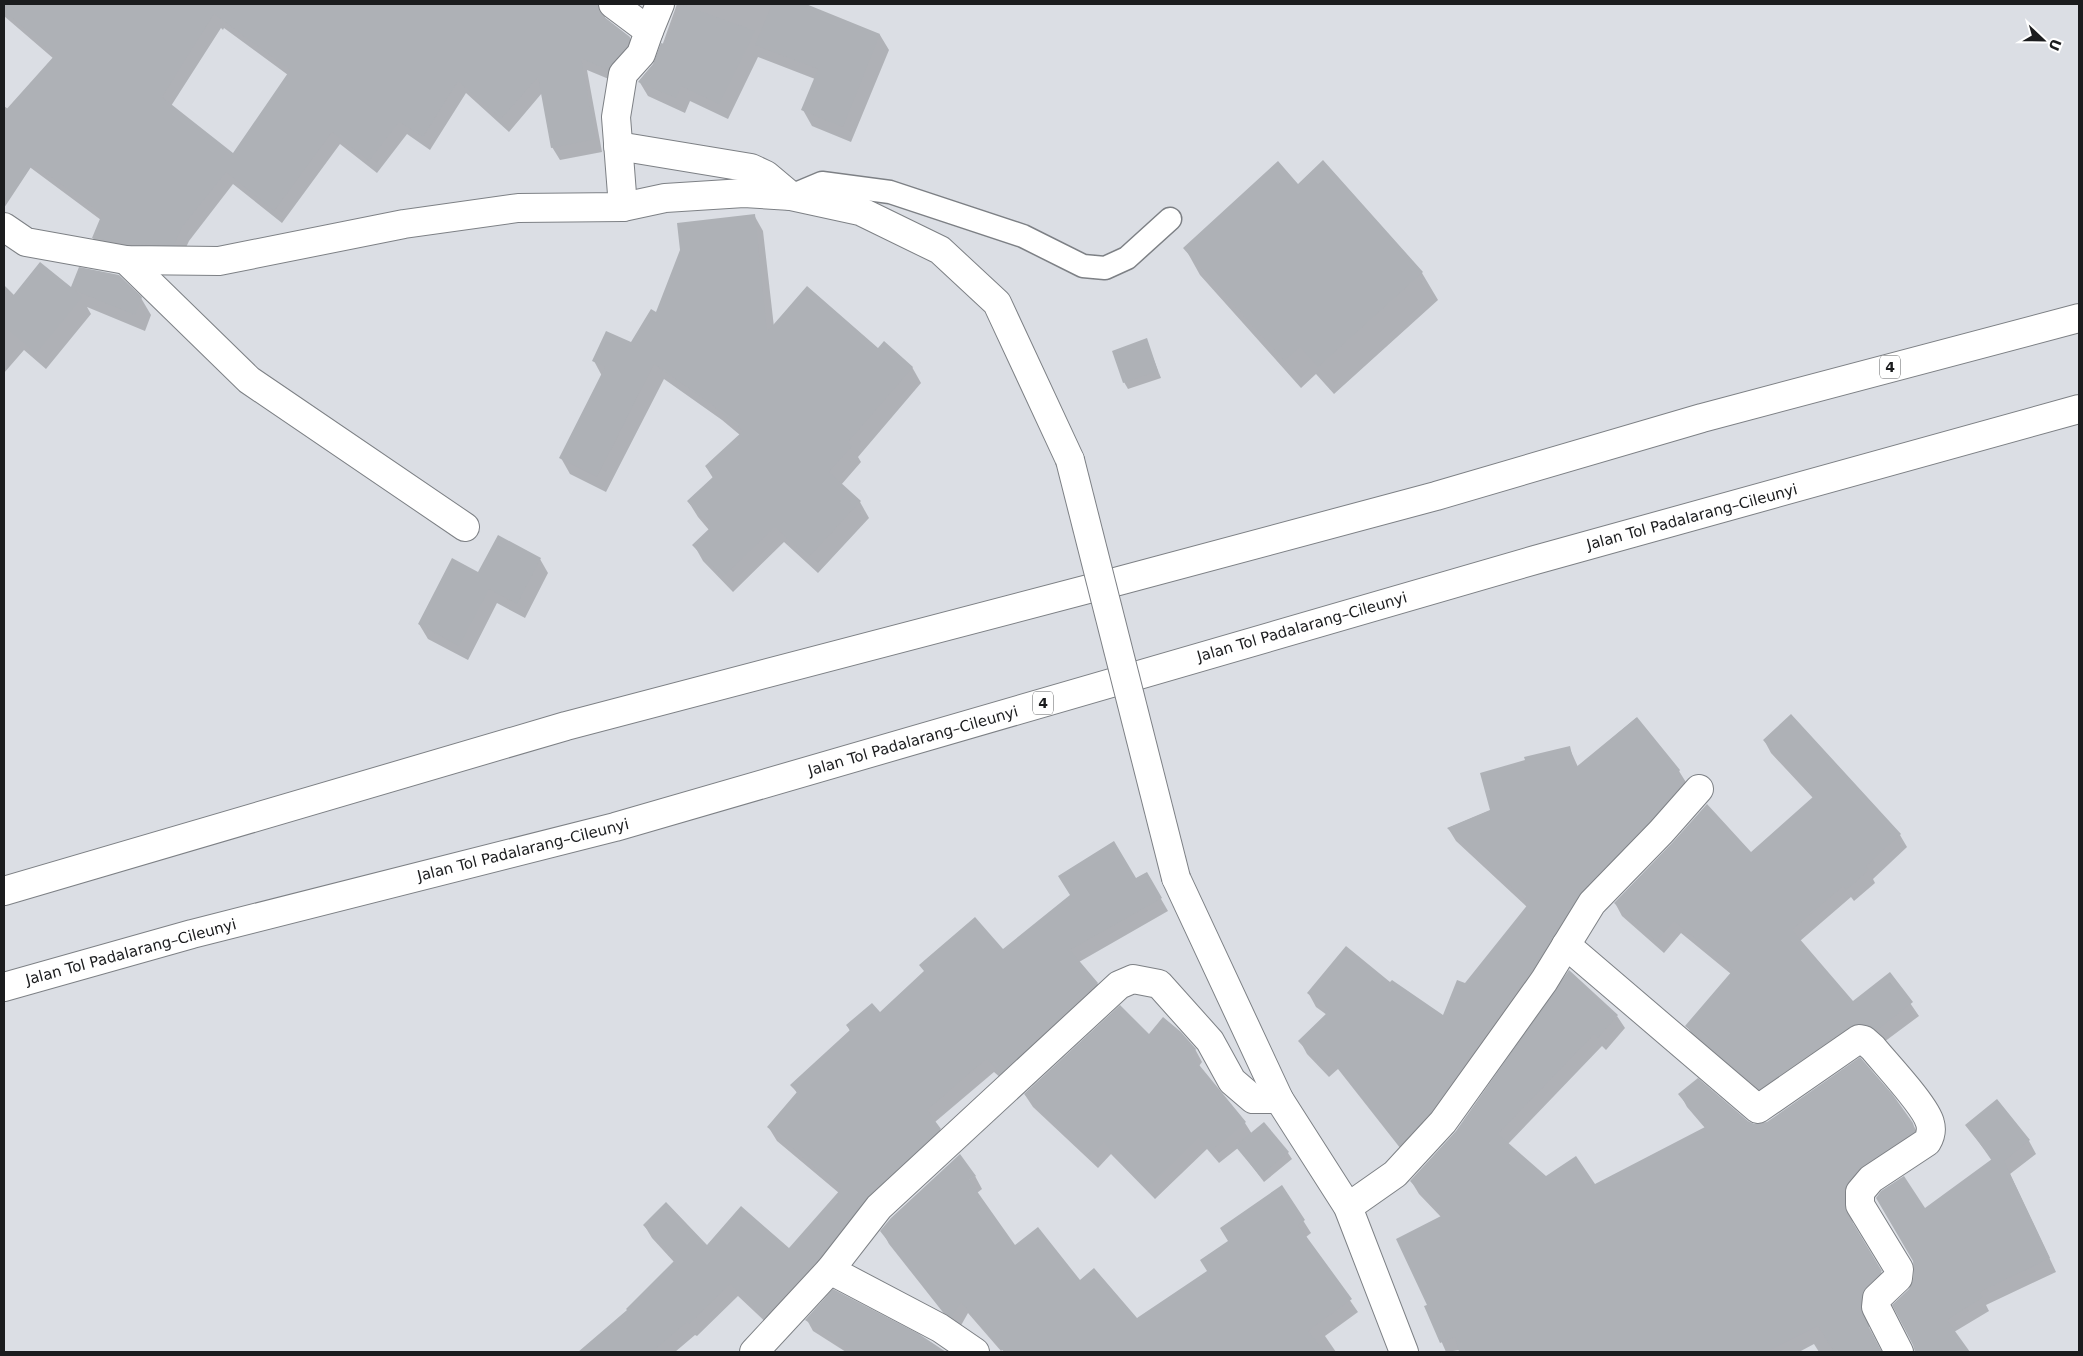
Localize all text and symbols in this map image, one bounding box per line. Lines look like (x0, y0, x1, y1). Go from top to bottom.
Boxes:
north arrow (2018, 15, 2068, 65)
text: U (2046, 37, 2065, 53)
road number: 4 (1880, 356, 1900, 378)
street label: Jalan Tol Padalarang–Cileunyi (1584, 480, 1799, 554)
street label: Jalan Tol Padalarang–Cileunyi (1194, 588, 1409, 666)
road number: 4 (1033, 691, 1053, 714)
street label: Jalan Tol Padalarang–Cileunyi (805, 702, 1020, 780)
street label: Jalan Tol Padalarang–Cileunyi (414, 815, 631, 885)
street label: Jalan Tol Padalarang–Cileunyi (23, 915, 238, 989)

